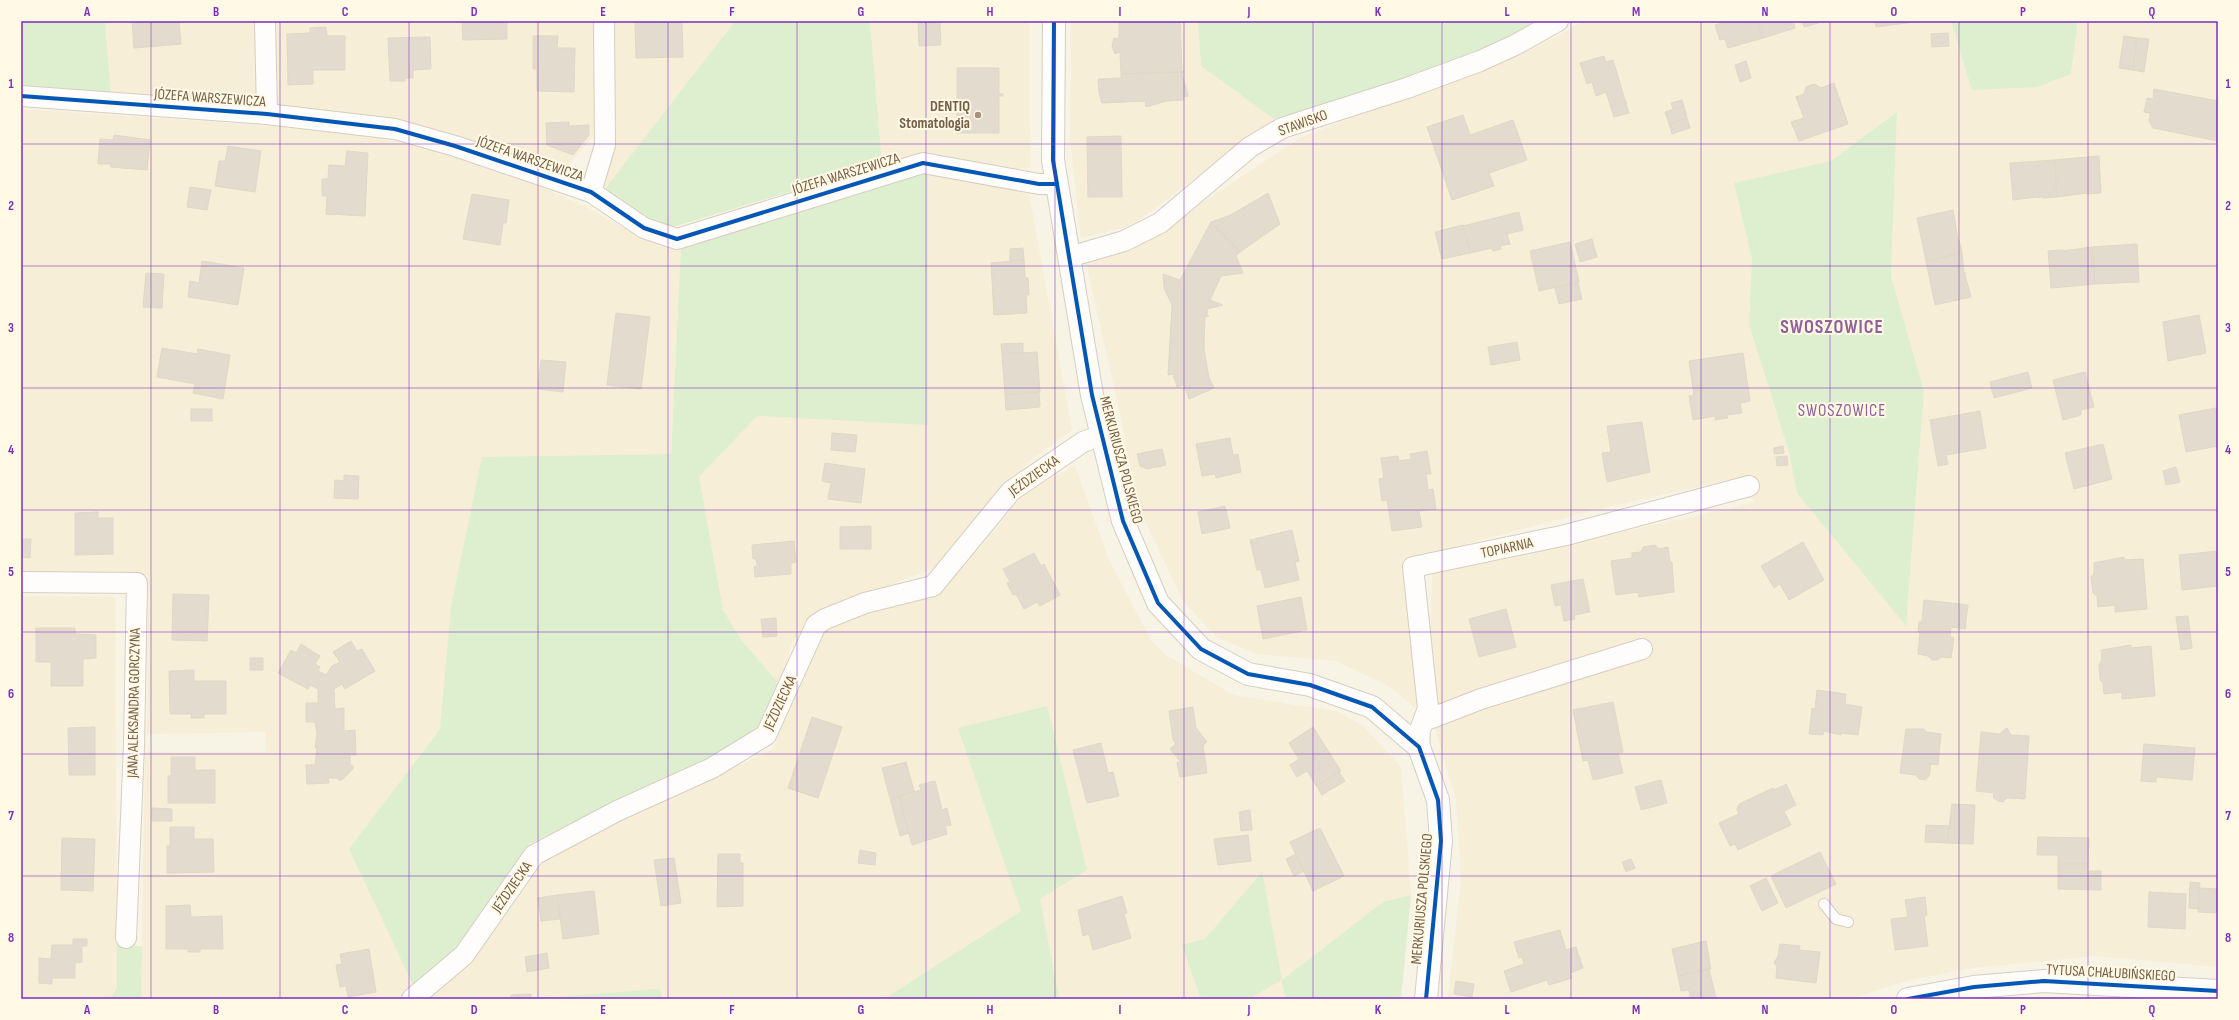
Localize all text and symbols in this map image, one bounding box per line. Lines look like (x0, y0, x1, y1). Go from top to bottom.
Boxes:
text: A (83, 4, 91, 20)
text: B (213, 4, 219, 20)
text: C (342, 4, 349, 20)
text: D (471, 4, 478, 20)
text: E (600, 4, 606, 20)
text: F (729, 4, 735, 20)
text: G (858, 4, 865, 20)
text: H (987, 4, 994, 20)
text: I (1119, 4, 1122, 20)
text: J (1247, 4, 1251, 20)
text: K (1375, 4, 1382, 20)
text: L (1504, 4, 1510, 20)
text: M (1632, 4, 1640, 20)
text: N (1762, 4, 1769, 20)
text: O (1891, 4, 1898, 20)
text: P (2020, 4, 2026, 20)
text: Q (2149, 4, 2156, 20)
text: 1 (8, 76, 14, 92)
text: 1 (2225, 76, 2231, 92)
street label: JÓZEFA WARSZEWICZA (153, 85, 267, 111)
place label: DENTIQ Stomatologia (899, 97, 970, 133)
street label: STAWISKO (1276, 105, 1330, 141)
marker: DENTIQ Stomatologia (973, 110, 983, 120)
street label: JÓZEFA WARSZEWICZA (473, 132, 586, 186)
street label: JÓZEFA WARSZEWICZA (789, 148, 903, 200)
text: 2 (8, 198, 14, 214)
text: 2 (2225, 198, 2231, 214)
district label: SWOSZOWICE (1780, 316, 1884, 339)
text: 3 (8, 320, 14, 336)
text: 3 (2225, 320, 2231, 336)
street label: MERKURIUSZA POLSKIEGO (1095, 394, 1147, 526)
district label: SWOSZOWICE (1798, 401, 1886, 421)
text: 4 (8, 442, 14, 458)
text: 4 (2225, 442, 2231, 458)
street label: JEŹDZIECKA (1004, 451, 1064, 501)
street label: TOPIARNIA (1479, 533, 1535, 563)
text: 5 (8, 564, 14, 580)
text: 5 (2225, 564, 2231, 580)
street label: JANA ALEKSANDRA GORCZYNA (123, 627, 145, 779)
street label: JEŹDZIECKA (759, 672, 801, 734)
text: 6 (8, 686, 14, 702)
text: 6 (2225, 686, 2231, 702)
text: 7 (8, 808, 14, 824)
text: 7 (2225, 808, 2231, 824)
street label: MERKURIUSZA POLSKIEGO (1407, 833, 1437, 965)
street label: JEŹDZIECKA (487, 857, 537, 917)
text: 8 (8, 930, 14, 946)
text: 8 (2225, 930, 2231, 946)
street label: TYTUSA CHAŁUBIŃSKIEGO (2046, 960, 2176, 986)
text: A (83, 1002, 91, 1018)
text: B (213, 1002, 219, 1018)
text: C (342, 1002, 349, 1018)
text: D (471, 1002, 478, 1018)
text: E (600, 1002, 606, 1018)
text: F (729, 1002, 735, 1018)
text: G (858, 1002, 865, 1018)
text: H (987, 1002, 994, 1018)
text: I (1119, 1002, 1122, 1018)
text: J (1247, 1002, 1251, 1018)
text: K (1375, 1002, 1382, 1018)
text: L (1504, 1002, 1510, 1018)
text: M (1632, 1002, 1640, 1018)
text: N (1762, 1002, 1769, 1018)
text: O (1891, 1002, 1898, 1018)
text: P (2020, 1002, 2026, 1018)
text: Q (2149, 1002, 2156, 1018)

